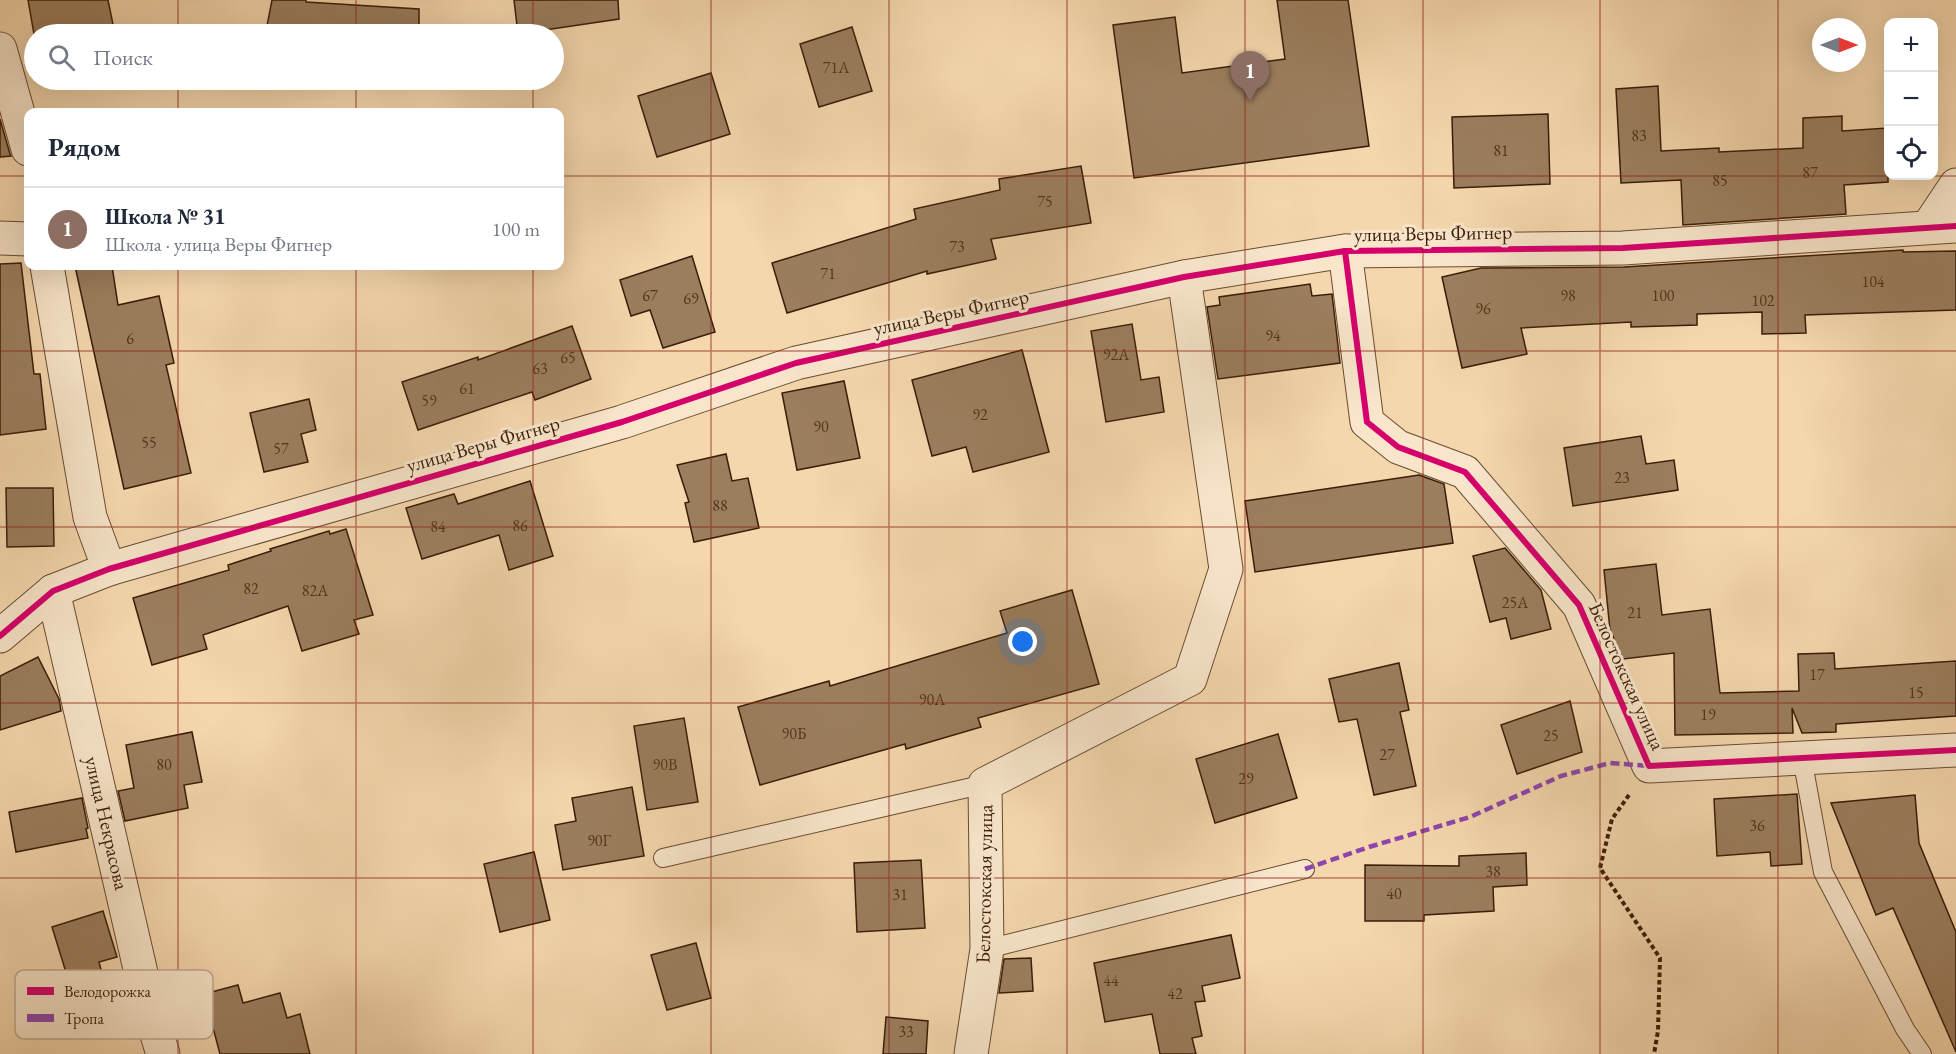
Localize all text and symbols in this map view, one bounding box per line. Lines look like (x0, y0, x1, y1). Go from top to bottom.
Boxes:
north arrow (1812, 18, 1866, 72)
map controls (1884, 18, 1938, 180)
button: + (1884, 18, 1938, 72)
search box (24, 24, 564, 90)
icon: search (45, 41, 78, 74)
text: Поиск (93, 43, 153, 72)
pin: 1 (1230, 51, 1270, 101)
house number: 71А (823, 57, 850, 78)
button: − (1884, 72, 1938, 126)
house number: 83 (1631, 125, 1647, 146)
button: locate (1884, 126, 1938, 180)
text: Рядом (48, 130, 121, 164)
house number: 81 (1493, 140, 1509, 161)
house number: 87 (1802, 162, 1818, 183)
house number: 85 (1712, 170, 1728, 191)
house number: 75 (1037, 191, 1053, 212)
text: Школа № 31 (105, 202, 226, 231)
text: 1 (62, 216, 73, 242)
text: 100 m (492, 216, 540, 242)
street label: улица Веры Фигнер (1354, 219, 1512, 247)
text: Школа · улица Веры Фигнер (105, 231, 332, 257)
house number: 73 (949, 236, 965, 257)
house number: 71 (820, 263, 836, 284)
house number: 104 (1861, 271, 1885, 292)
street label: улица Веры Фигнер (871, 283, 1031, 341)
house number: 67 (642, 285, 658, 306)
house number: 98 (1560, 285, 1576, 306)
house number: 100 (1651, 285, 1675, 306)
house number: 69 (683, 288, 699, 309)
house number: 102 (1751, 290, 1775, 311)
house number: 96 (1475, 298, 1491, 319)
house number: 94 (1265, 325, 1281, 346)
house number: 6 (126, 328, 134, 349)
house number: 92А (1103, 344, 1130, 365)
house number: 65 (560, 347, 576, 368)
house number: 63 (532, 358, 548, 379)
house number: 61 (459, 378, 475, 399)
house number: 59 (421, 390, 437, 411)
house number: 92 (972, 404, 988, 425)
street label: улица Веры Фигнер (403, 410, 563, 478)
house number: 90 (813, 416, 829, 437)
house number: 55 (141, 432, 157, 453)
house number: 57 (273, 438, 289, 459)
house number: 23 (1614, 467, 1630, 488)
house number: 88 (712, 495, 728, 516)
house number: 86 (512, 515, 528, 536)
house number: 84 (430, 516, 446, 537)
house number: 82 (243, 578, 259, 599)
house number: 82А (302, 580, 329, 601)
house number: 25А (1502, 592, 1529, 613)
street label: Белостокская улица (1583, 598, 1671, 754)
house number: 21 (1627, 602, 1643, 623)
your location (1008, 627, 1037, 656)
house number: 17 (1809, 664, 1825, 685)
house number: 15 (1908, 682, 1924, 703)
house number: 90А (919, 689, 946, 710)
house number: 19 (1700, 704, 1716, 725)
house number: 90Б (782, 723, 806, 744)
house number: 25 (1543, 725, 1559, 746)
house number: 27 (1379, 744, 1395, 765)
street label: улица Некрасова (79, 754, 135, 892)
house number: 80 (156, 754, 172, 775)
house number: 90В (653, 754, 677, 775)
house number: 29 (1238, 768, 1254, 789)
street label: Белостокская улица (970, 804, 998, 964)
house number: 36 (1749, 815, 1765, 836)
house number: 90Г (587, 830, 612, 851)
house number: 38 (1485, 861, 1501, 882)
house number: 40 (1386, 883, 1402, 904)
house number: 31 (892, 884, 908, 905)
legend (15, 970, 213, 1039)
house number: 44 (1103, 970, 1119, 991)
text: Велодорожка (64, 981, 151, 1002)
house number: 42 (1167, 983, 1183, 1004)
text: Тропа (64, 1008, 104, 1029)
house number: 33 (898, 1021, 914, 1042)

